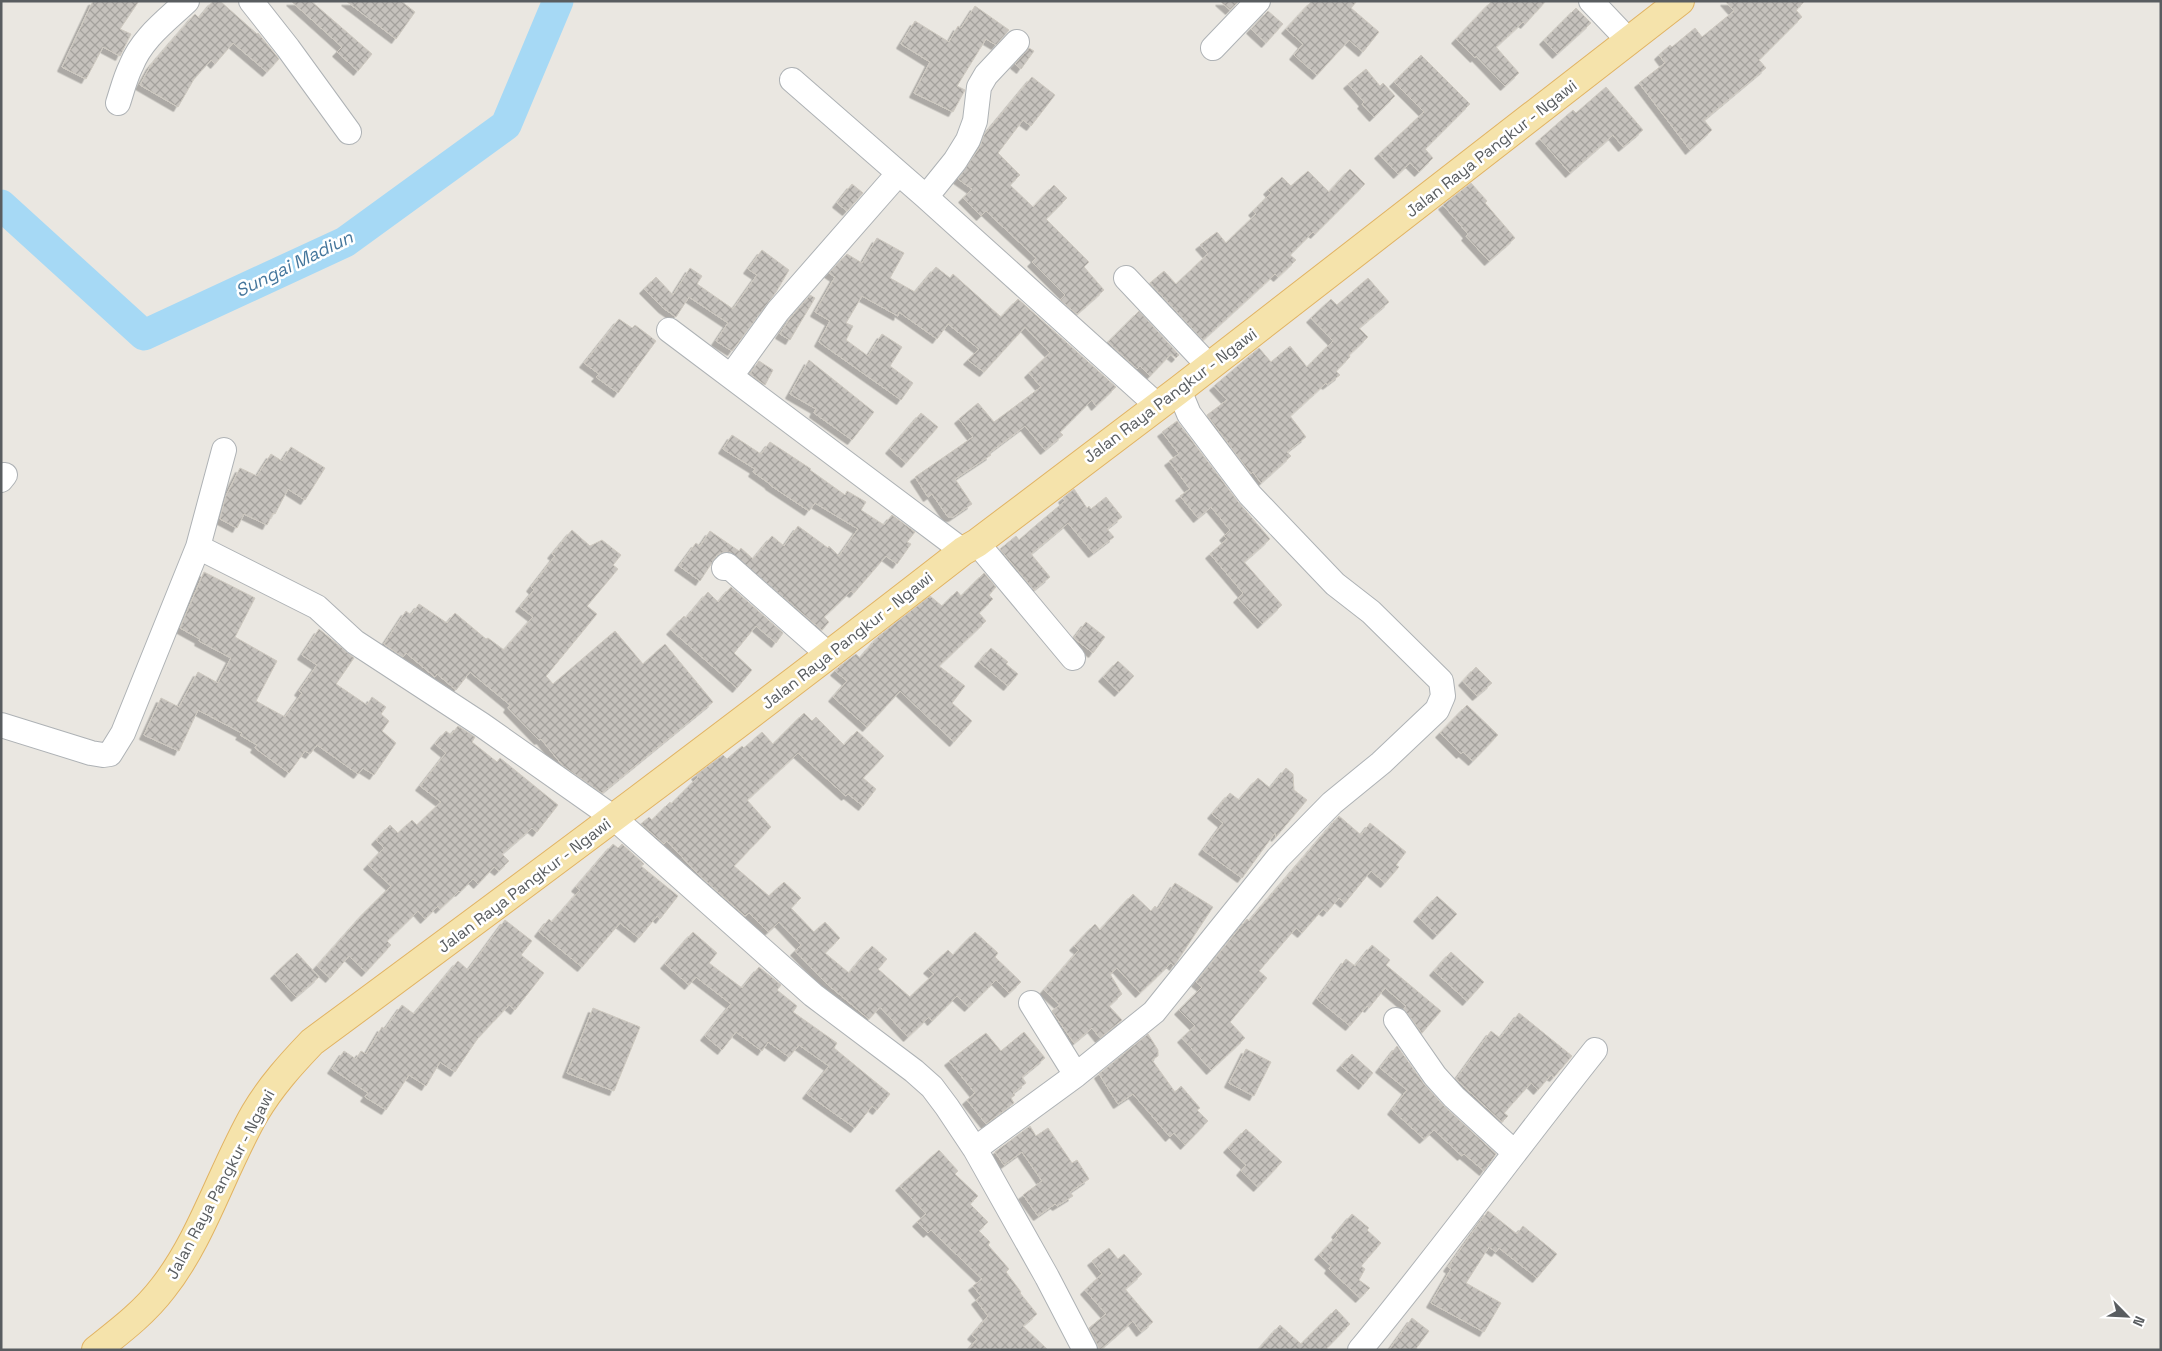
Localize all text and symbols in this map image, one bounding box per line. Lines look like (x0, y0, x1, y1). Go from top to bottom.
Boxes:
street label: Jalan Raya Pangkur - Ngawi (1401, 75, 1581, 222)
water label: Sungai Madiun (231, 225, 357, 302)
street label: Jalan Raya Pangkur - Ngawi (1079, 323, 1261, 468)
street label: Jalan Raya Pangkur - Ngawi (757, 567, 937, 714)
street label: Jalan Raya Pangkur - Ngawi (433, 813, 615, 958)
street label: Jalan Raya Pangkur - Ngawi (161, 1086, 279, 1283)
north arrow (2102, 1291, 2152, 1341)
text: N (2129, 1313, 2149, 1329)

